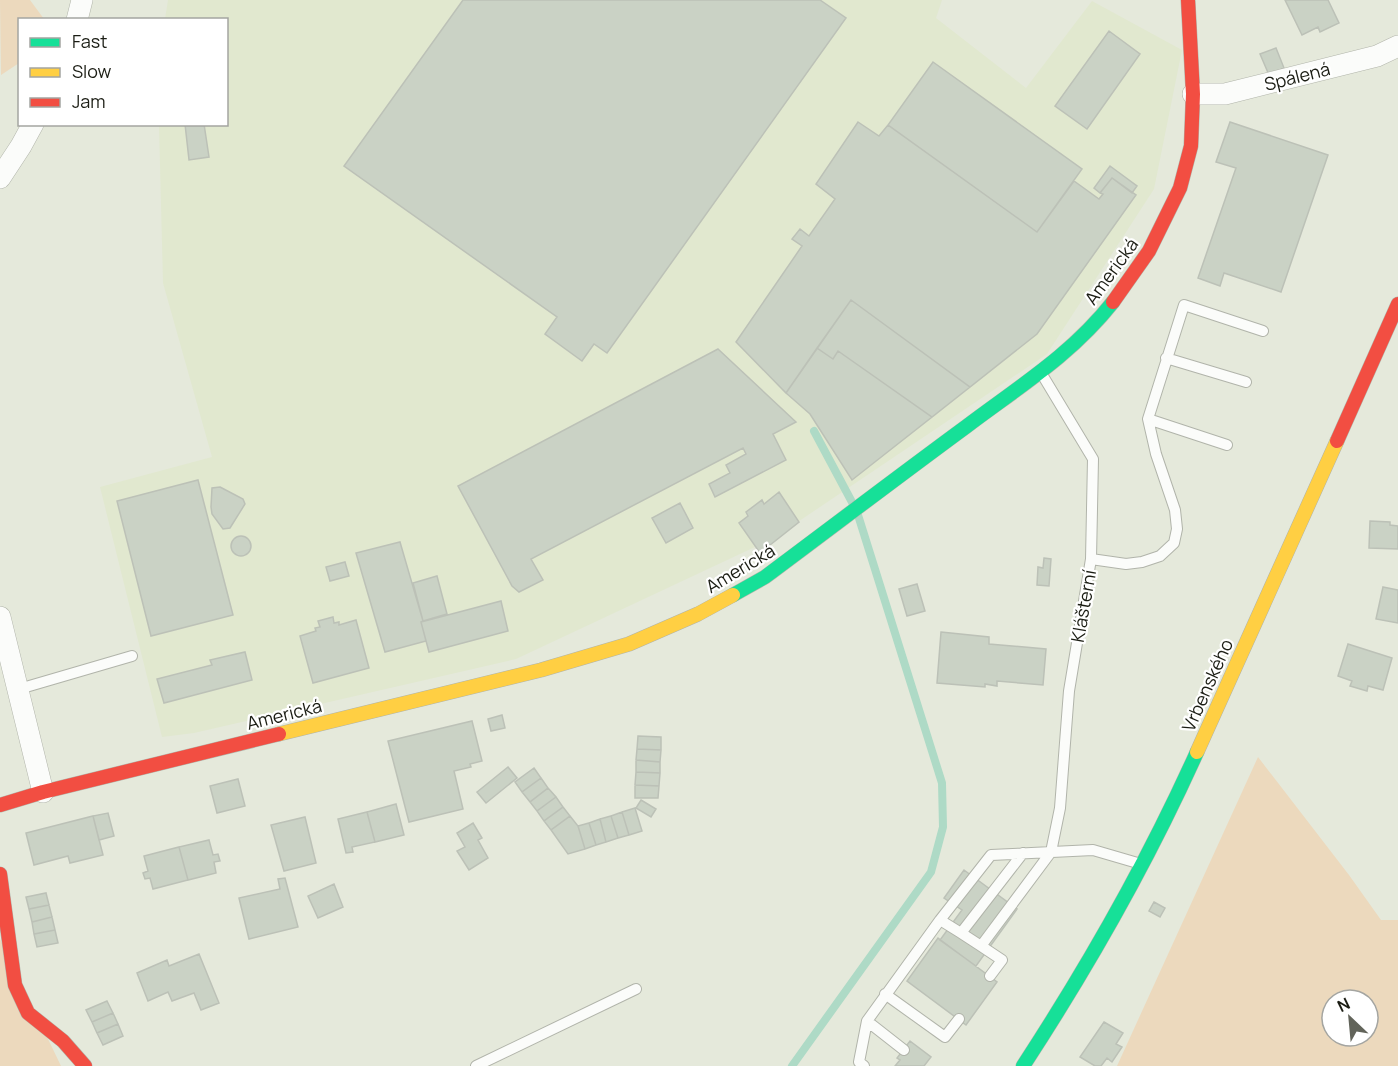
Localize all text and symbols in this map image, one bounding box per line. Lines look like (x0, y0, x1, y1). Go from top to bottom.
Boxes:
legend (18, 18, 228, 126)
text: Fast (72, 29, 107, 53)
street label: Spálená (1262, 56, 1332, 96)
text: Slow (72, 59, 112, 83)
text: Jam (72, 89, 106, 113)
street label: Americká (1079, 233, 1143, 309)
street label: Americká (701, 538, 779, 598)
street label: Klášterní (1065, 568, 1101, 644)
street label: Vrbenského (1176, 635, 1238, 735)
street label: Americká (244, 693, 324, 735)
north arrow (1320, 988, 1380, 1048)
text: N (1333, 992, 1353, 1017)

